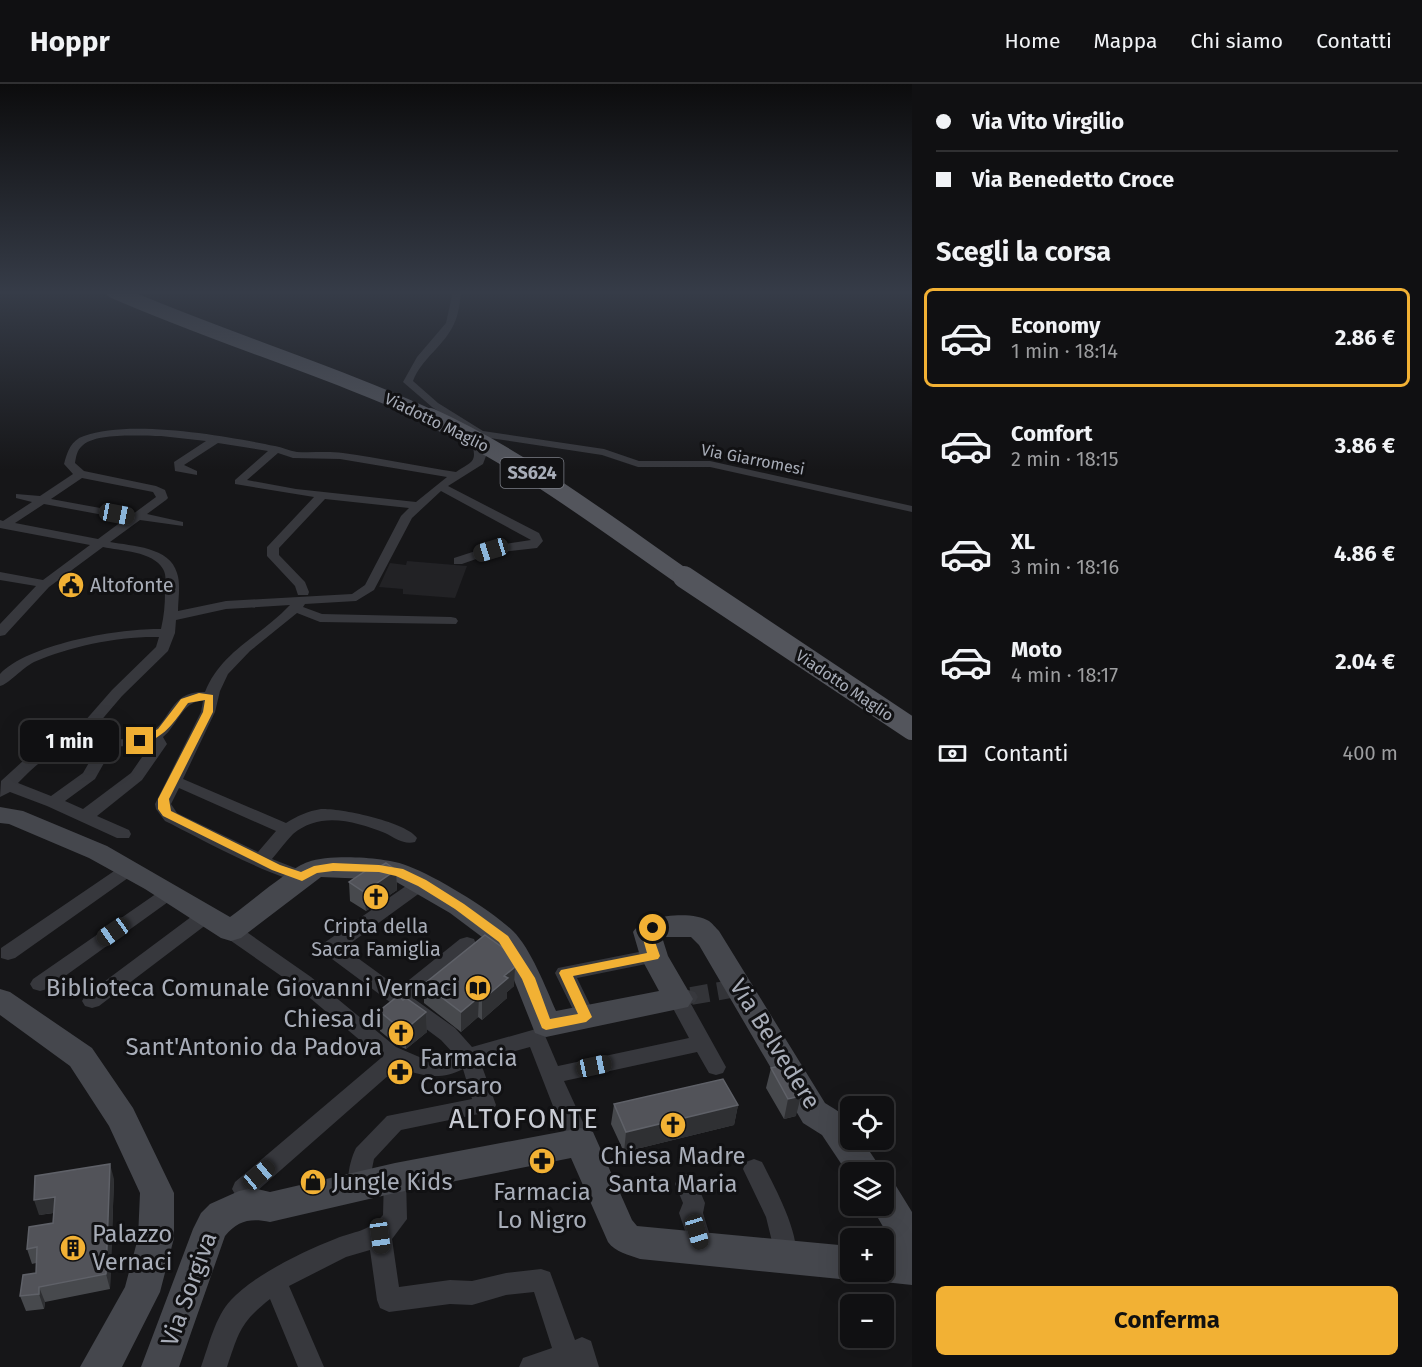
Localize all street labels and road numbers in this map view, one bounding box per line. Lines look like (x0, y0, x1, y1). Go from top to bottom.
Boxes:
street label: Viadotto Maglio (381, 389, 492, 456)
street label: Via Giarromesi (699, 440, 806, 479)
road number: SS624 (500, 458, 564, 488)
street label: Viadotto Maglio (792, 646, 897, 725)
street label: Via Belvedere (724, 974, 826, 1114)
street label: Via Sorgiva (155, 1228, 223, 1350)

